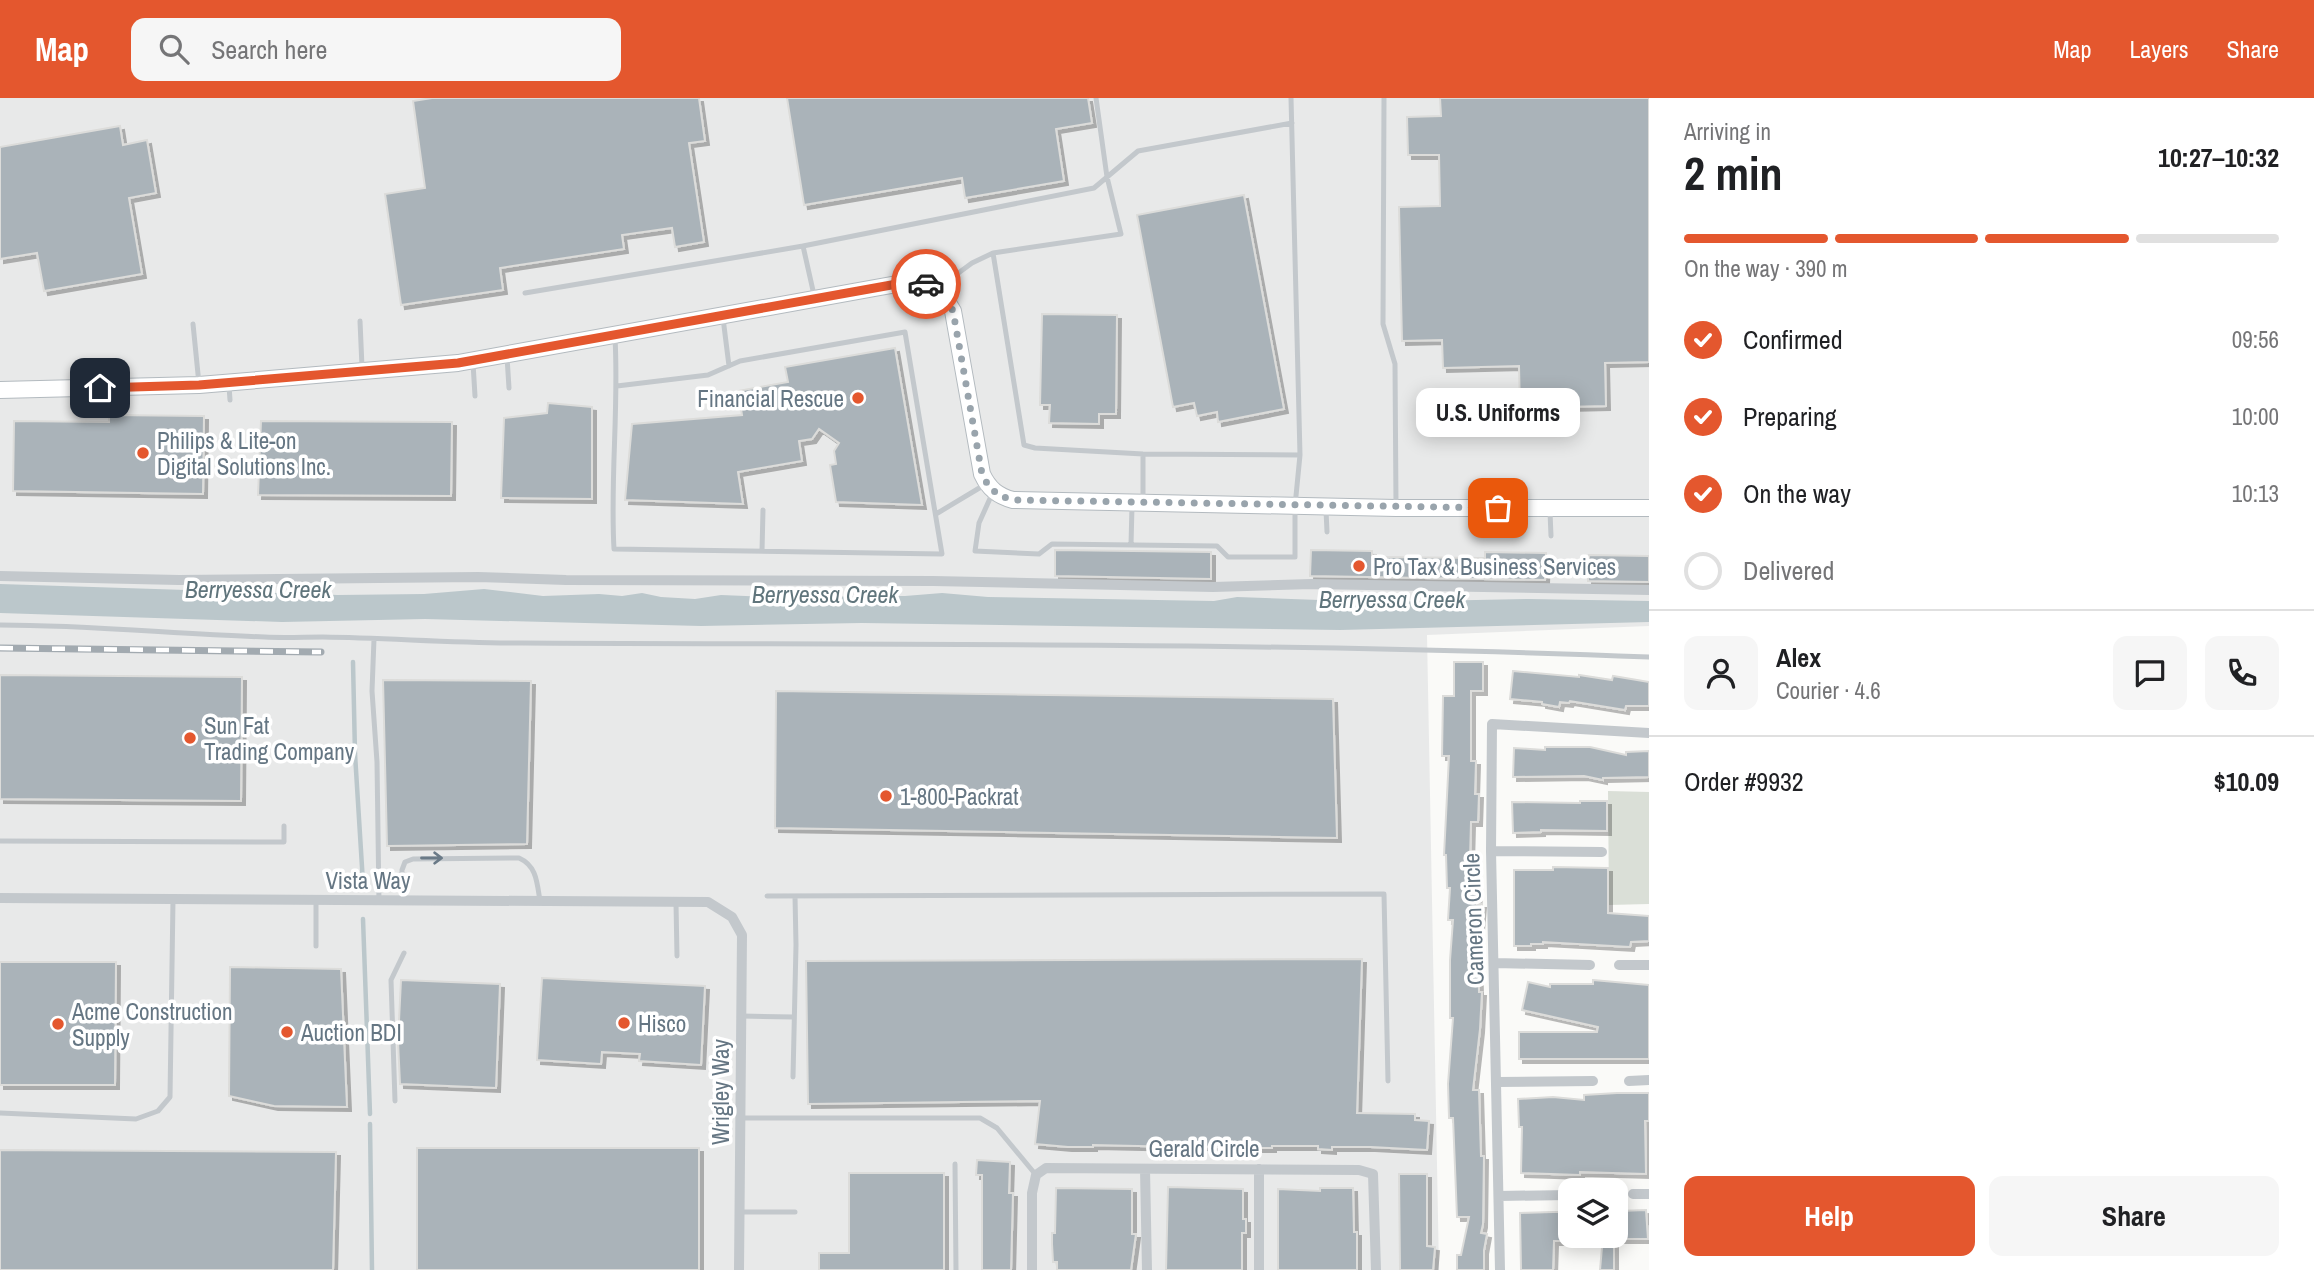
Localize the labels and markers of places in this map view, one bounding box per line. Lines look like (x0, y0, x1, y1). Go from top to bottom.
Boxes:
pin (70, 358, 130, 418)
place label: Financial Rescue (697, 383, 844, 414)
callout: U.S. Uniforms (1416, 389, 1580, 438)
marker: Financial Rescue (850, 390, 866, 406)
place label: Philips & Lite-on Digital Solutions Inc. (157, 425, 331, 482)
marker: Philips & Lite-on Digital Solutions Inc. (135, 445, 151, 461)
pin (1468, 478, 1528, 538)
place label: Pro Tax & Business Services (1373, 551, 1616, 582)
marker: Pro Tax & Business Services (1351, 558, 1367, 574)
place label: Sun Fat Trading Company (204, 710, 355, 767)
marker: Sun Fat Trading Company (182, 730, 198, 746)
place label: 1-800-Packrat (900, 781, 1018, 812)
marker: 1-800-Packrat (878, 788, 894, 804)
place label: Acme Construction Supply (71, 996, 232, 1053)
place label: Hisco (638, 1008, 686, 1039)
marker: Hisco (616, 1015, 632, 1031)
marker: Acme Construction Supply (50, 1016, 66, 1032)
place label: Auction BDI (300, 1017, 402, 1048)
marker: Auction BDI (279, 1024, 295, 1040)

